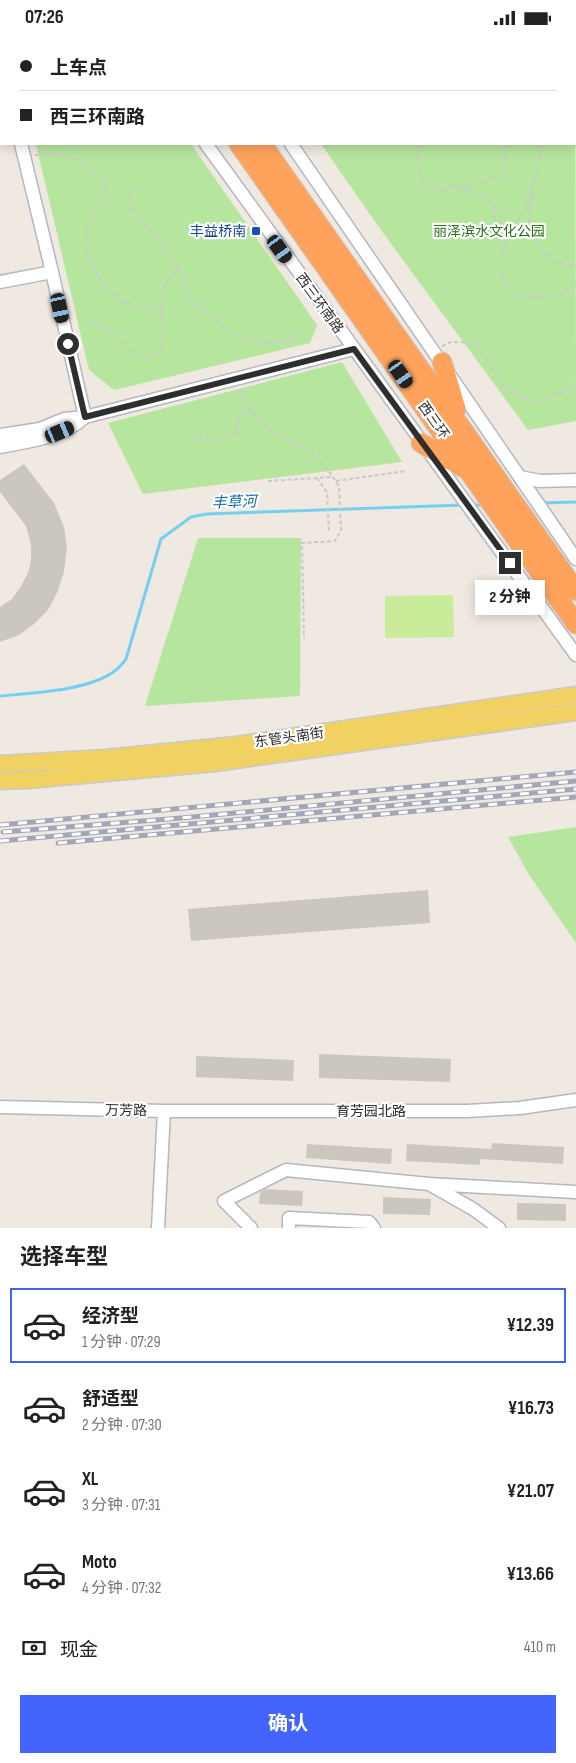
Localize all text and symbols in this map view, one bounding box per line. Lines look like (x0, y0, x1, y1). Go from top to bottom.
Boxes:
text: 07:26 (25, 6, 64, 29)
text: 上车点 (50, 57, 107, 80)
text: 西三环南路 (50, 106, 145, 129)
place label: 丰益桥南 (190, 223, 246, 240)
park label: 丽泽滨水文化公园 (433, 223, 545, 240)
marker: 丰益桥南 (250, 225, 262, 237)
car (265, 232, 294, 266)
street label: 西三环南路 (292, 270, 347, 337)
car (49, 292, 70, 324)
route start (57, 333, 79, 355)
car (386, 357, 415, 391)
street label: 西三环 (415, 398, 453, 442)
car (43, 419, 76, 445)
water label: 丰草河 (211, 492, 260, 513)
route end (499, 552, 521, 574)
callout: 2 分钟 (475, 581, 545, 615)
text: 2 分钟 (489, 588, 531, 607)
street label: 东管头南街 (253, 724, 325, 751)
street label: 万芳路 (105, 1102, 147, 1119)
street label: 育芳园北路 (336, 1103, 406, 1120)
text: 选择车型 (20, 1244, 108, 1271)
icon: car (22, 1303, 67, 1348)
text: 经济型 (82, 1305, 139, 1328)
text: ¥12.39 (506, 1314, 554, 1337)
text: 1 分钟 · 07:29 (82, 1333, 161, 1352)
icon: car (22, 1386, 67, 1431)
text: 舒适型 (82, 1388, 139, 1411)
text: ¥16.73 (508, 1397, 554, 1420)
text: 2 分钟 · 07:30 (82, 1416, 162, 1435)
text: XL (82, 1468, 98, 1491)
icon: car (22, 1469, 67, 1514)
text: ¥21.07 (507, 1480, 554, 1503)
text: 3 分钟 · 07:31 (82, 1496, 160, 1515)
text: Moto (82, 1551, 117, 1574)
icon: car (22, 1552, 67, 1597)
text: ¥13.66 (506, 1563, 554, 1586)
text: 4 分钟 · 07:32 (82, 1579, 161, 1598)
icon: cash (20, 1634, 48, 1662)
text: 410 m (524, 1638, 556, 1657)
text: 现金 (60, 1639, 98, 1662)
button: 确认 (20, 1695, 556, 1753)

